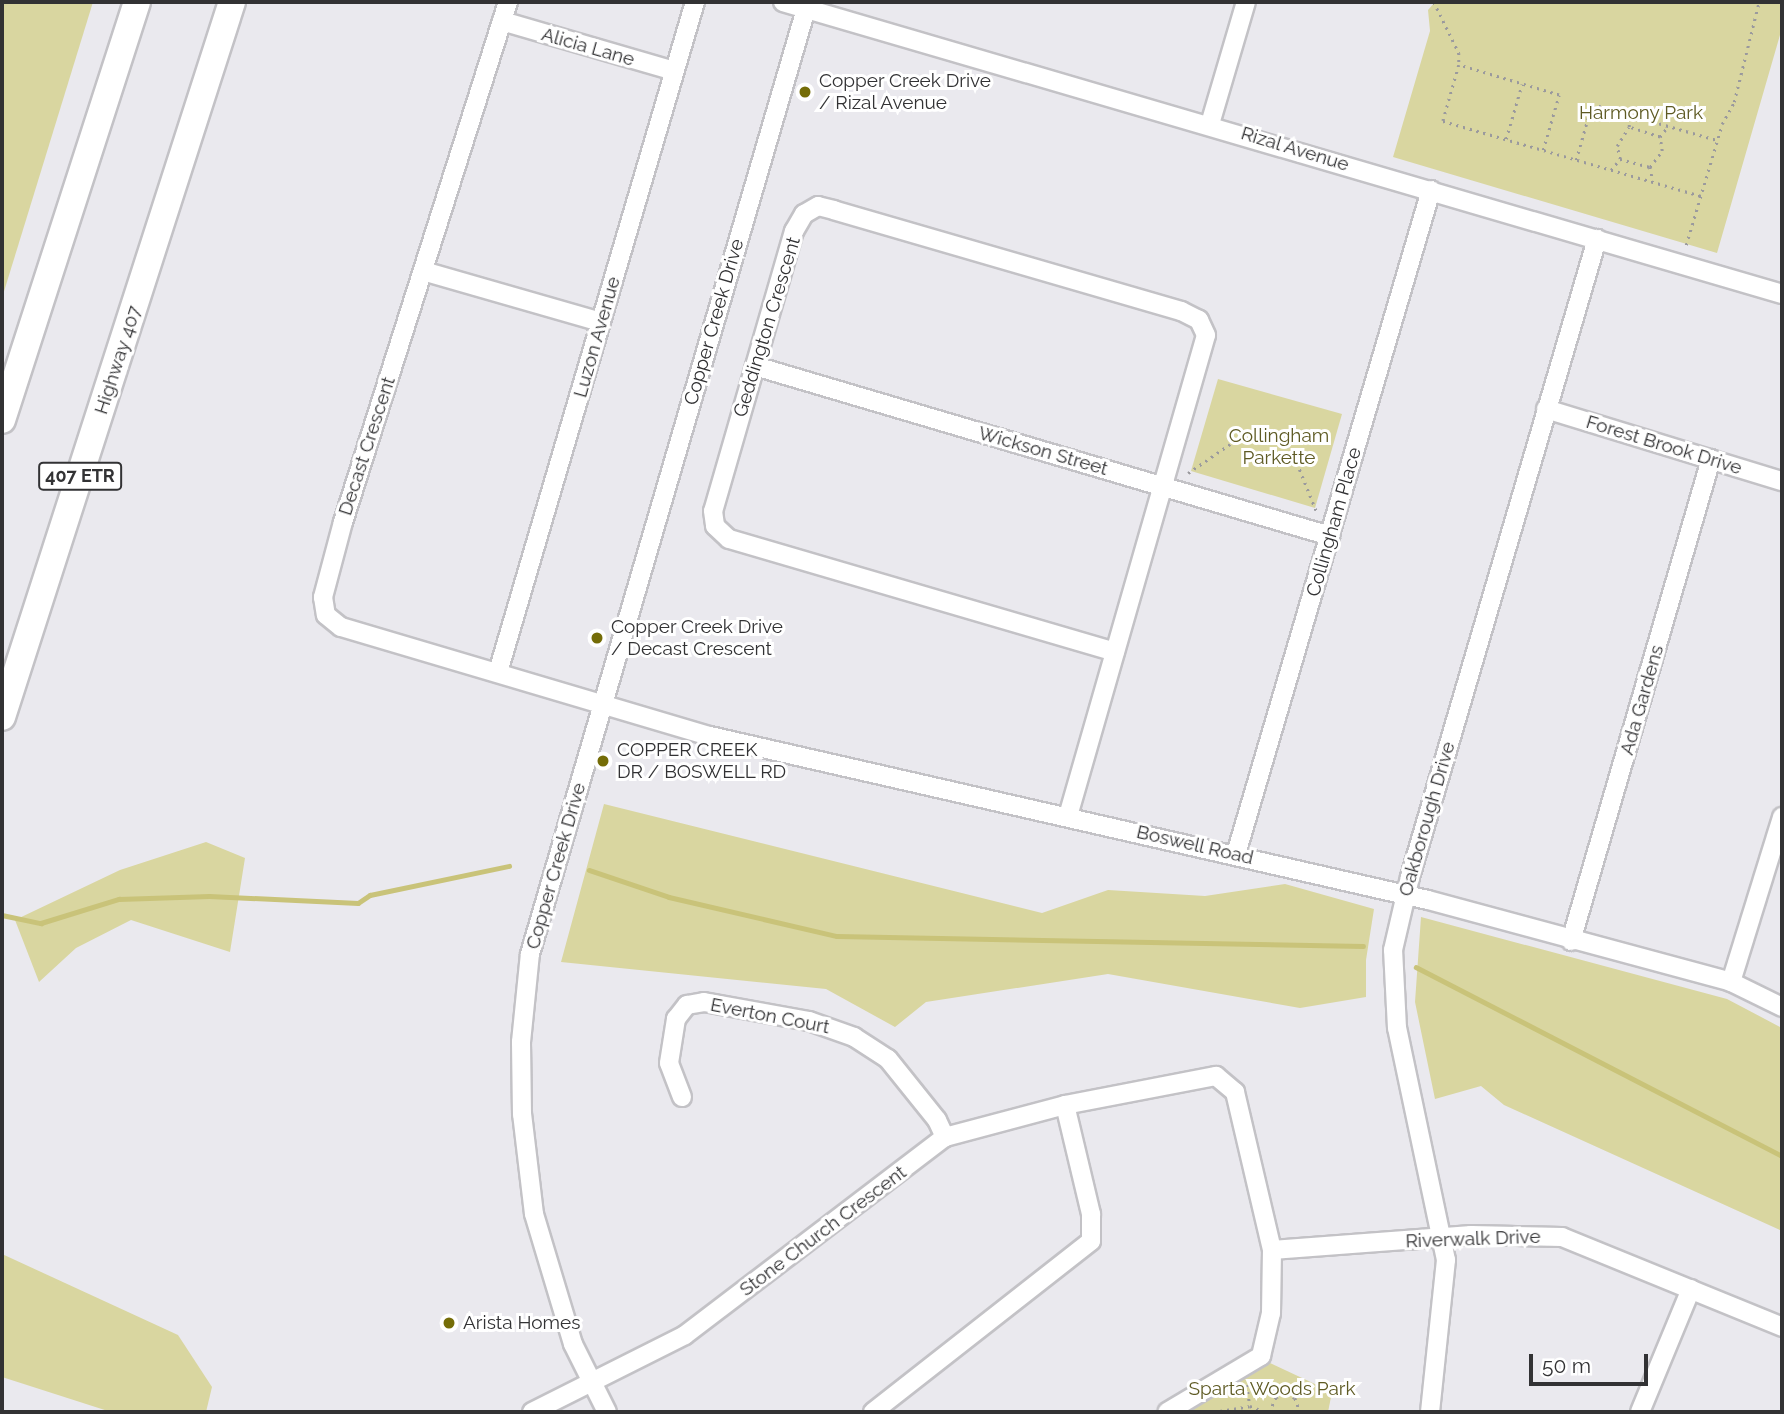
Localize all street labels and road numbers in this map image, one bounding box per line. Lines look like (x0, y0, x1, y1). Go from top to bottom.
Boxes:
street label: Alicia Lane (539, 23, 637, 71)
street label: Rizal Avenue (1238, 122, 1352, 176)
street label: Geddington Crescent (729, 234, 805, 420)
street label: Copper Creek Drive (679, 236, 749, 408)
street label: Luzon Avenue (569, 274, 625, 400)
street label: Highway 407 (90, 303, 146, 417)
street label: Decast Crescent (334, 374, 400, 518)
street label: Forest Brook Drive (1583, 410, 1745, 480)
street label: Wickson Street (976, 422, 1110, 480)
street label: Collingham Place (1302, 445, 1366, 599)
road number: 407 ETR (38, 462, 122, 490)
street label: Ada Gardens (1615, 642, 1669, 758)
street label: Oakborough Drive (1394, 739, 1460, 899)
street label: Copper Creek Drive (521, 780, 591, 952)
street label: Boswell Road (1134, 820, 1256, 870)
street label: Everton Court (708, 993, 832, 1039)
street label: Stone Church Crescent (735, 1161, 911, 1301)
street label: Riverwalk Drive (1405, 1225, 1541, 1253)

